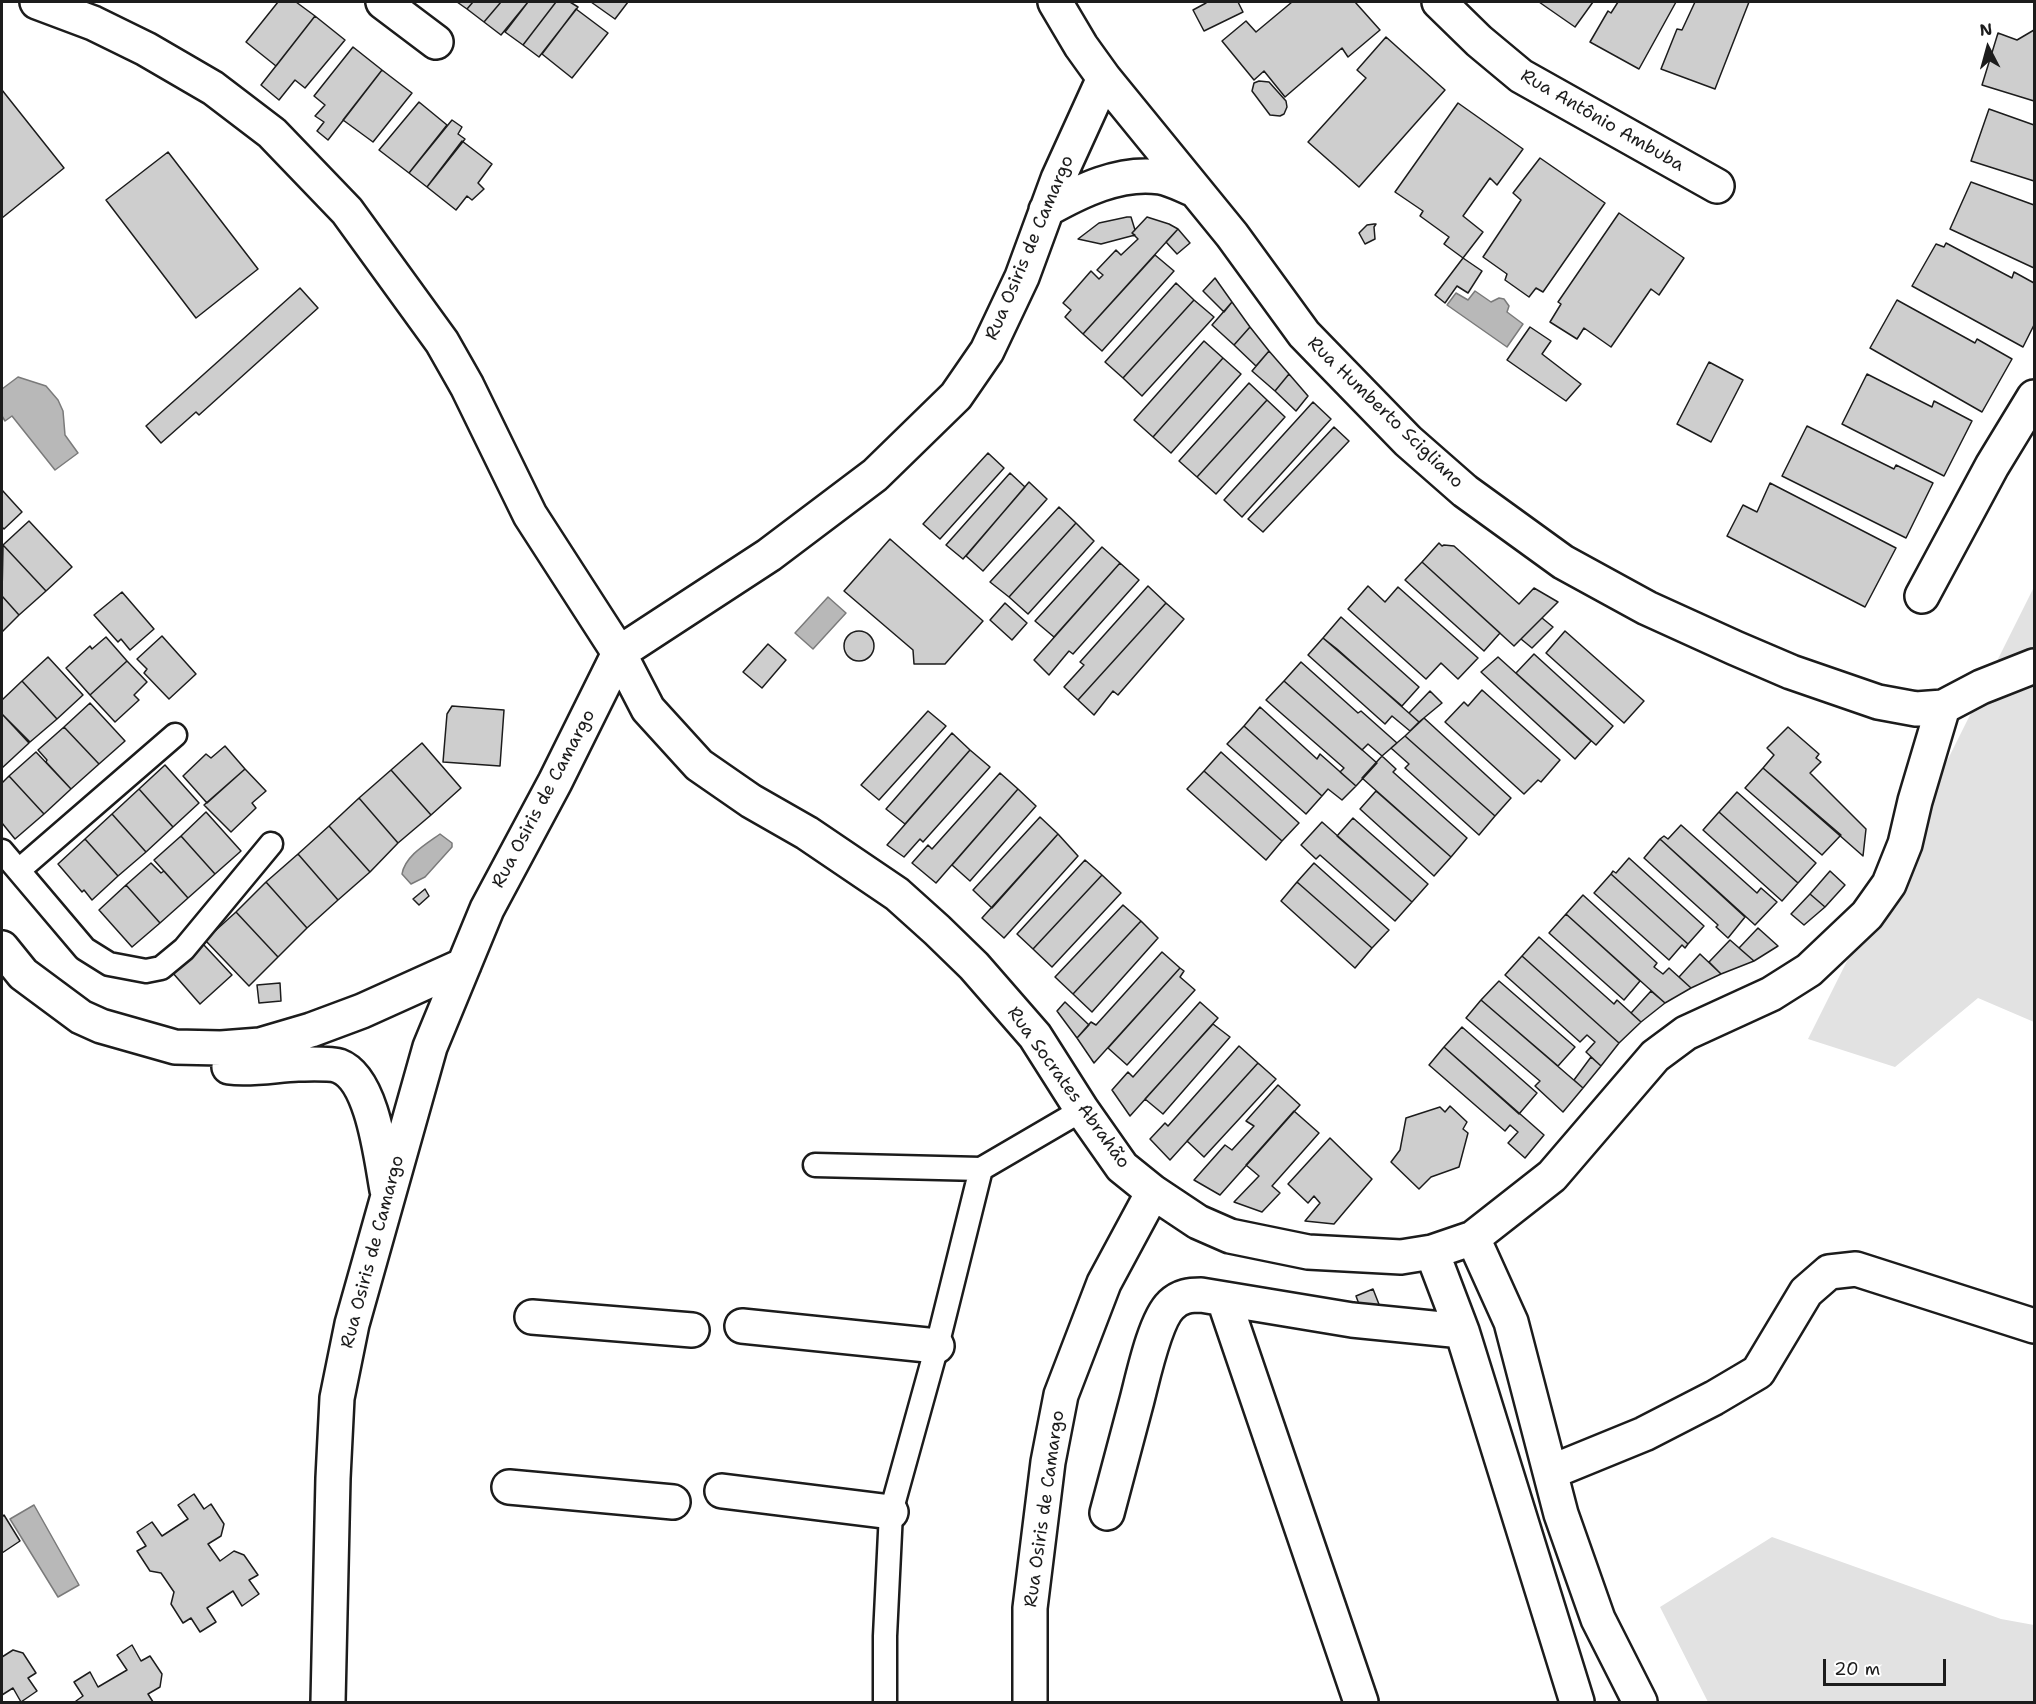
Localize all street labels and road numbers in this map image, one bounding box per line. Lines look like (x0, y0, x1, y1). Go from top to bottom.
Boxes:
street label: Rua Antônio Ambuba (1516, 65, 1688, 177)
street label: Rua Osiris de Camargo (981, 152, 1079, 344)
street label: Rua Humberto Scigliano (1303, 333, 1467, 493)
street label: Rua Osiris de Camargo (488, 706, 600, 892)
street label: Rua Socrates Abrahão (1002, 1003, 1134, 1173)
street label: Rua Osiris de Camargo (337, 1153, 409, 1351)
street label: Rua Osiris de Camargo (1020, 1409, 1070, 1609)

